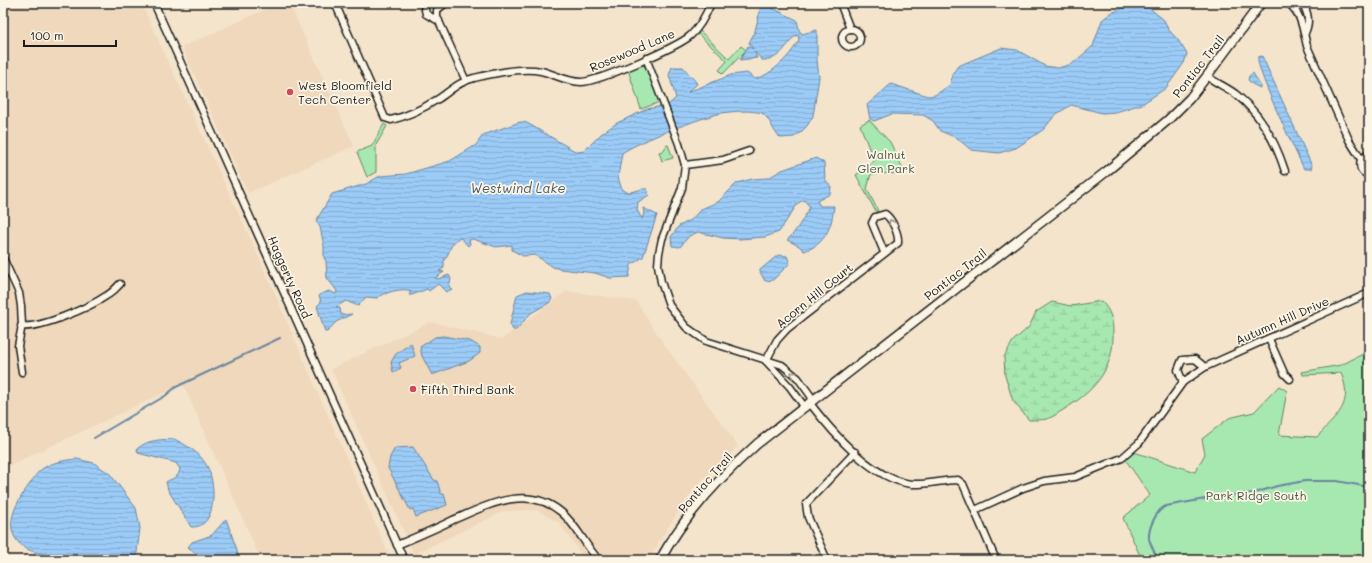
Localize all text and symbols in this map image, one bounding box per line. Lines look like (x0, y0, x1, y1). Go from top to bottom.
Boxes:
scale bar (24, 22, 116, 48)
street label: Rosewood Lane (587, 25, 677, 75)
text: 100 m (30, 27, 64, 43)
street label: Pontiac Trail (1169, 31, 1227, 101)
place label: West Bloomfield Tech Center (298, 77, 392, 107)
marker: West Bloomfield Tech Center (285, 87, 295, 97)
park label: Walnut Glen Park (857, 146, 915, 176)
water label: Westwind Lake (470, 179, 566, 196)
one-way arrow (889, 219, 896, 227)
street label: Haggerty Road (265, 233, 316, 321)
street label: Pontiac Trail (920, 245, 990, 303)
street label: Acorn Hill Court (772, 259, 856, 331)
street label: Autumn Hill Drive (1233, 292, 1331, 348)
one-way arrow (791, 372, 798, 379)
place label: Fifth Third Bank (421, 381, 514, 397)
marker: Fifth Third Bank (408, 384, 418, 394)
street label: Pontiac Trail (674, 448, 736, 516)
park label: Park Ridge South (1206, 487, 1307, 503)

